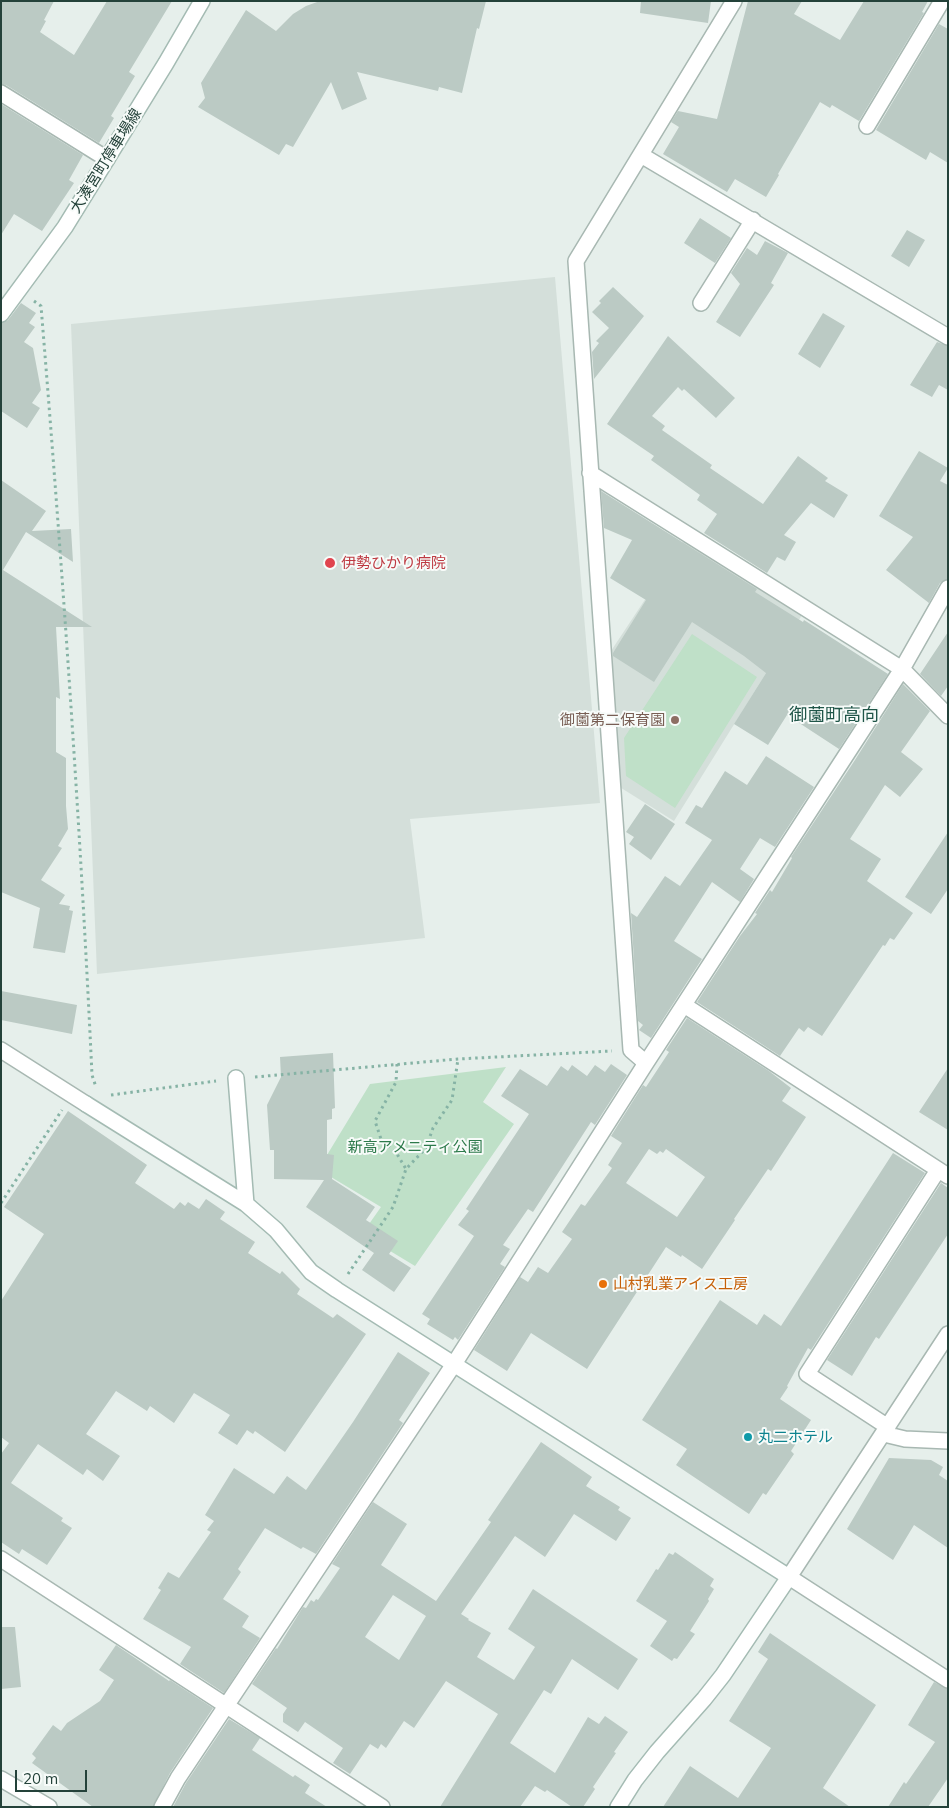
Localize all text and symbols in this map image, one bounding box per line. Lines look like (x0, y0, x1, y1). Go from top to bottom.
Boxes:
street label: 大湊宮町停車場線 (67, 105, 145, 217)
place label: 伊勢ひかり病院 (341, 554, 446, 572)
marker: 伊勢ひかり病院 (323, 556, 337, 570)
district label: 御薗町高向 (789, 705, 879, 727)
place label: 御薗第二保育園 (560, 711, 665, 729)
marker: 御薗第二保育園 (669, 714, 681, 726)
park label: 新高アメニティ公園 (348, 1138, 482, 1156)
place label: 山村乳業アイス工房 (613, 1275, 748, 1293)
marker: 山村乳業アイス工房 (597, 1278, 609, 1290)
place label: 丸二ホテル (758, 1428, 833, 1446)
marker: 丸二ホテル (742, 1431, 754, 1443)
scale bar (18, 1760, 90, 1792)
text: 20 m (23, 1769, 58, 1788)

